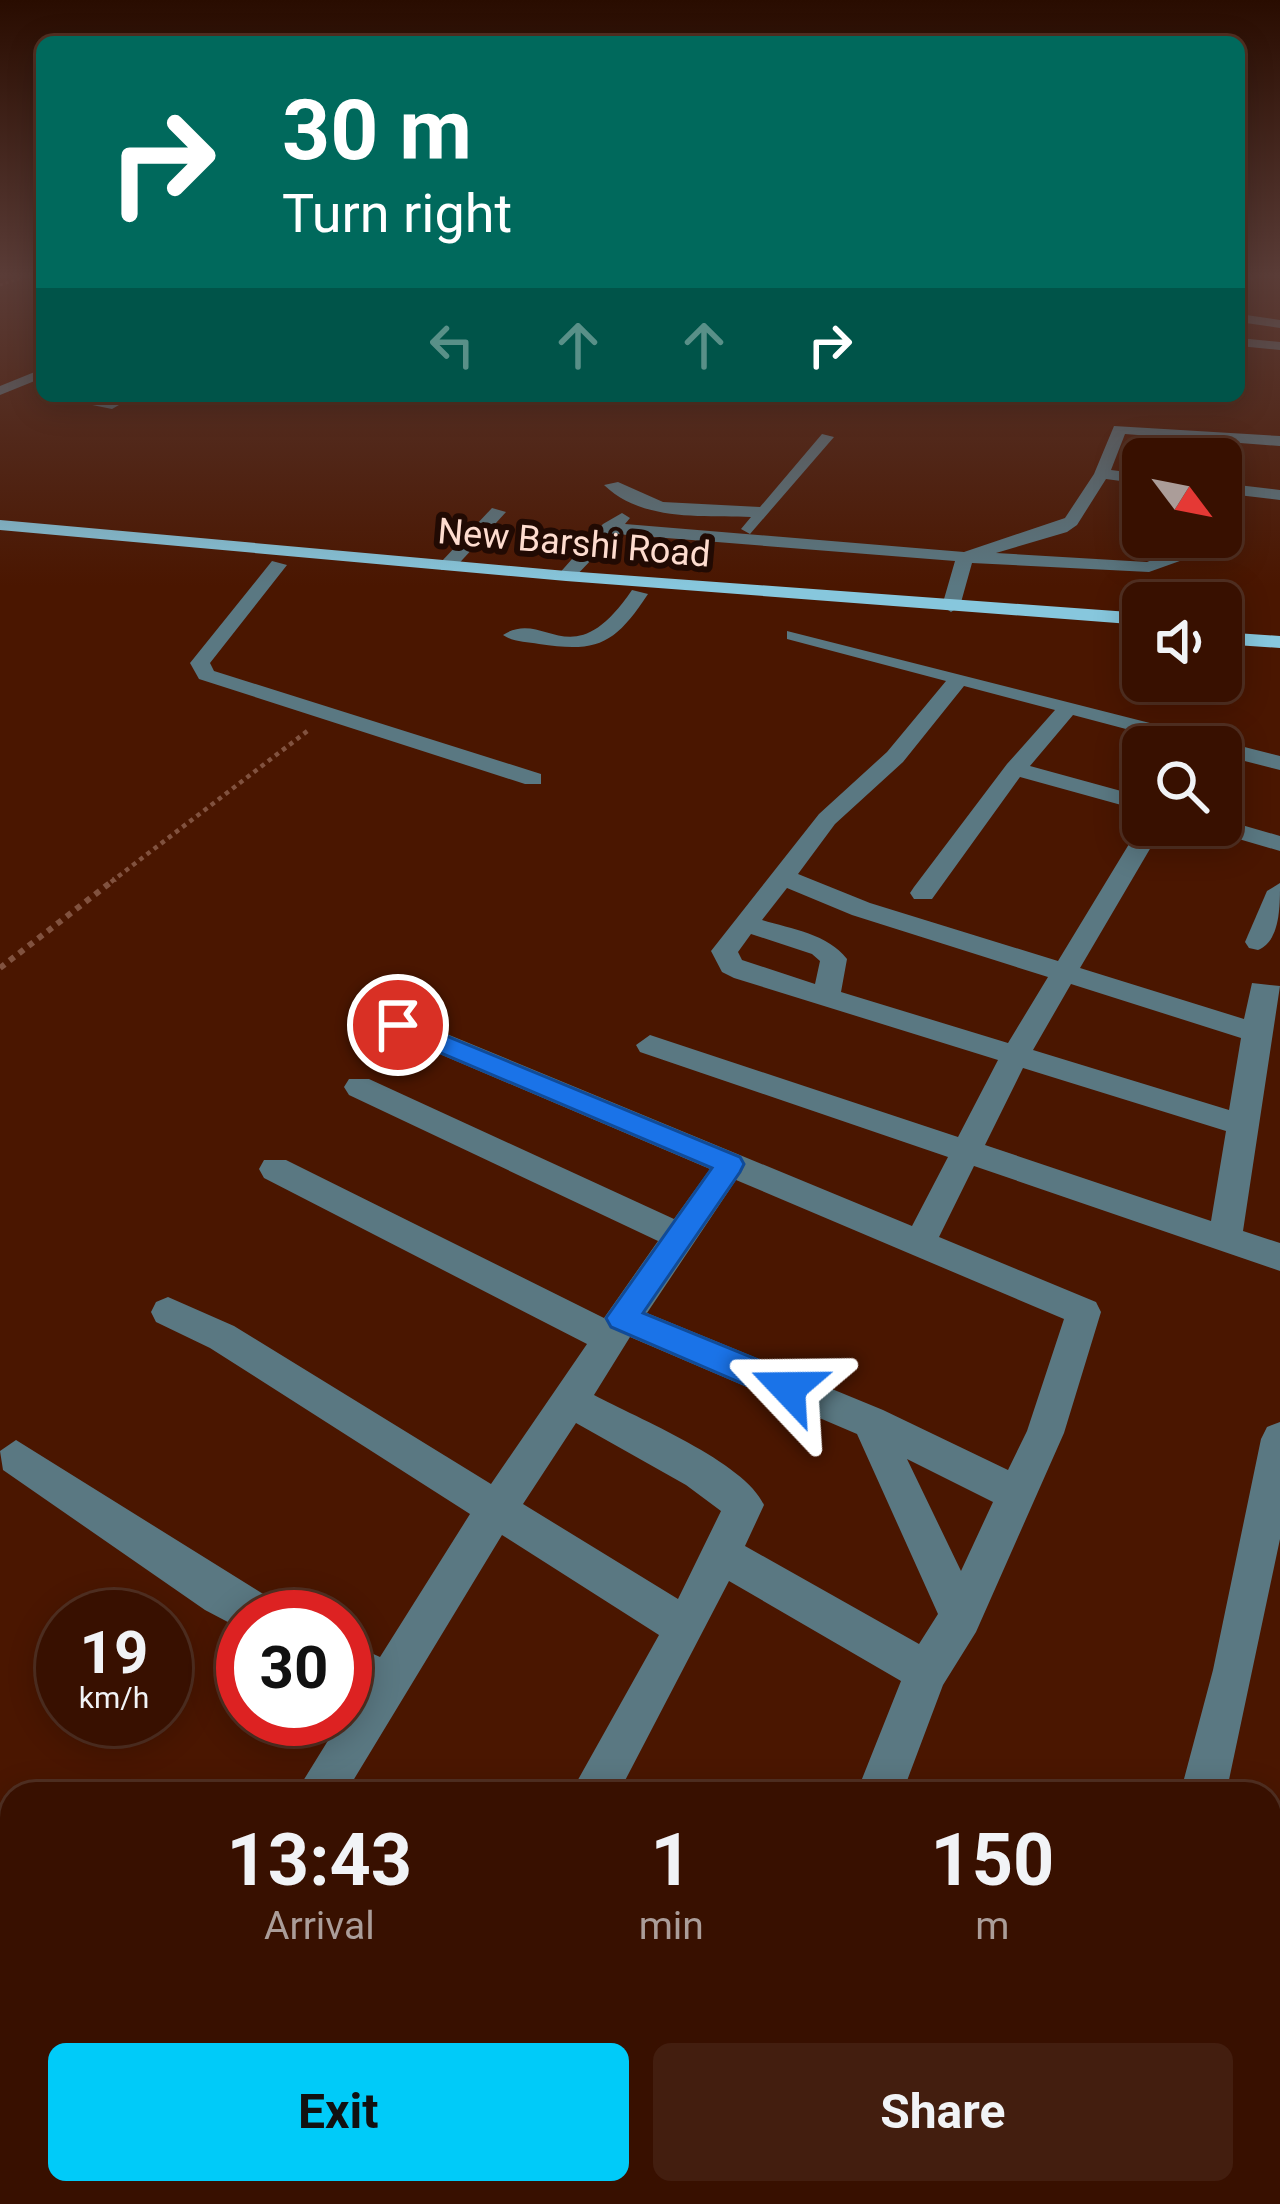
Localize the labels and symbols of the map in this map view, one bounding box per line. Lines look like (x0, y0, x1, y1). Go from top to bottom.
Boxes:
north arrow (1122, 438, 1242, 558)
street label: New Barshi Road (436, 510, 712, 576)
pin (347, 974, 449, 1076)
position arrow (725, 1325, 851, 1451)
speed limit sign: 30 (216, 1590, 372, 1746)

